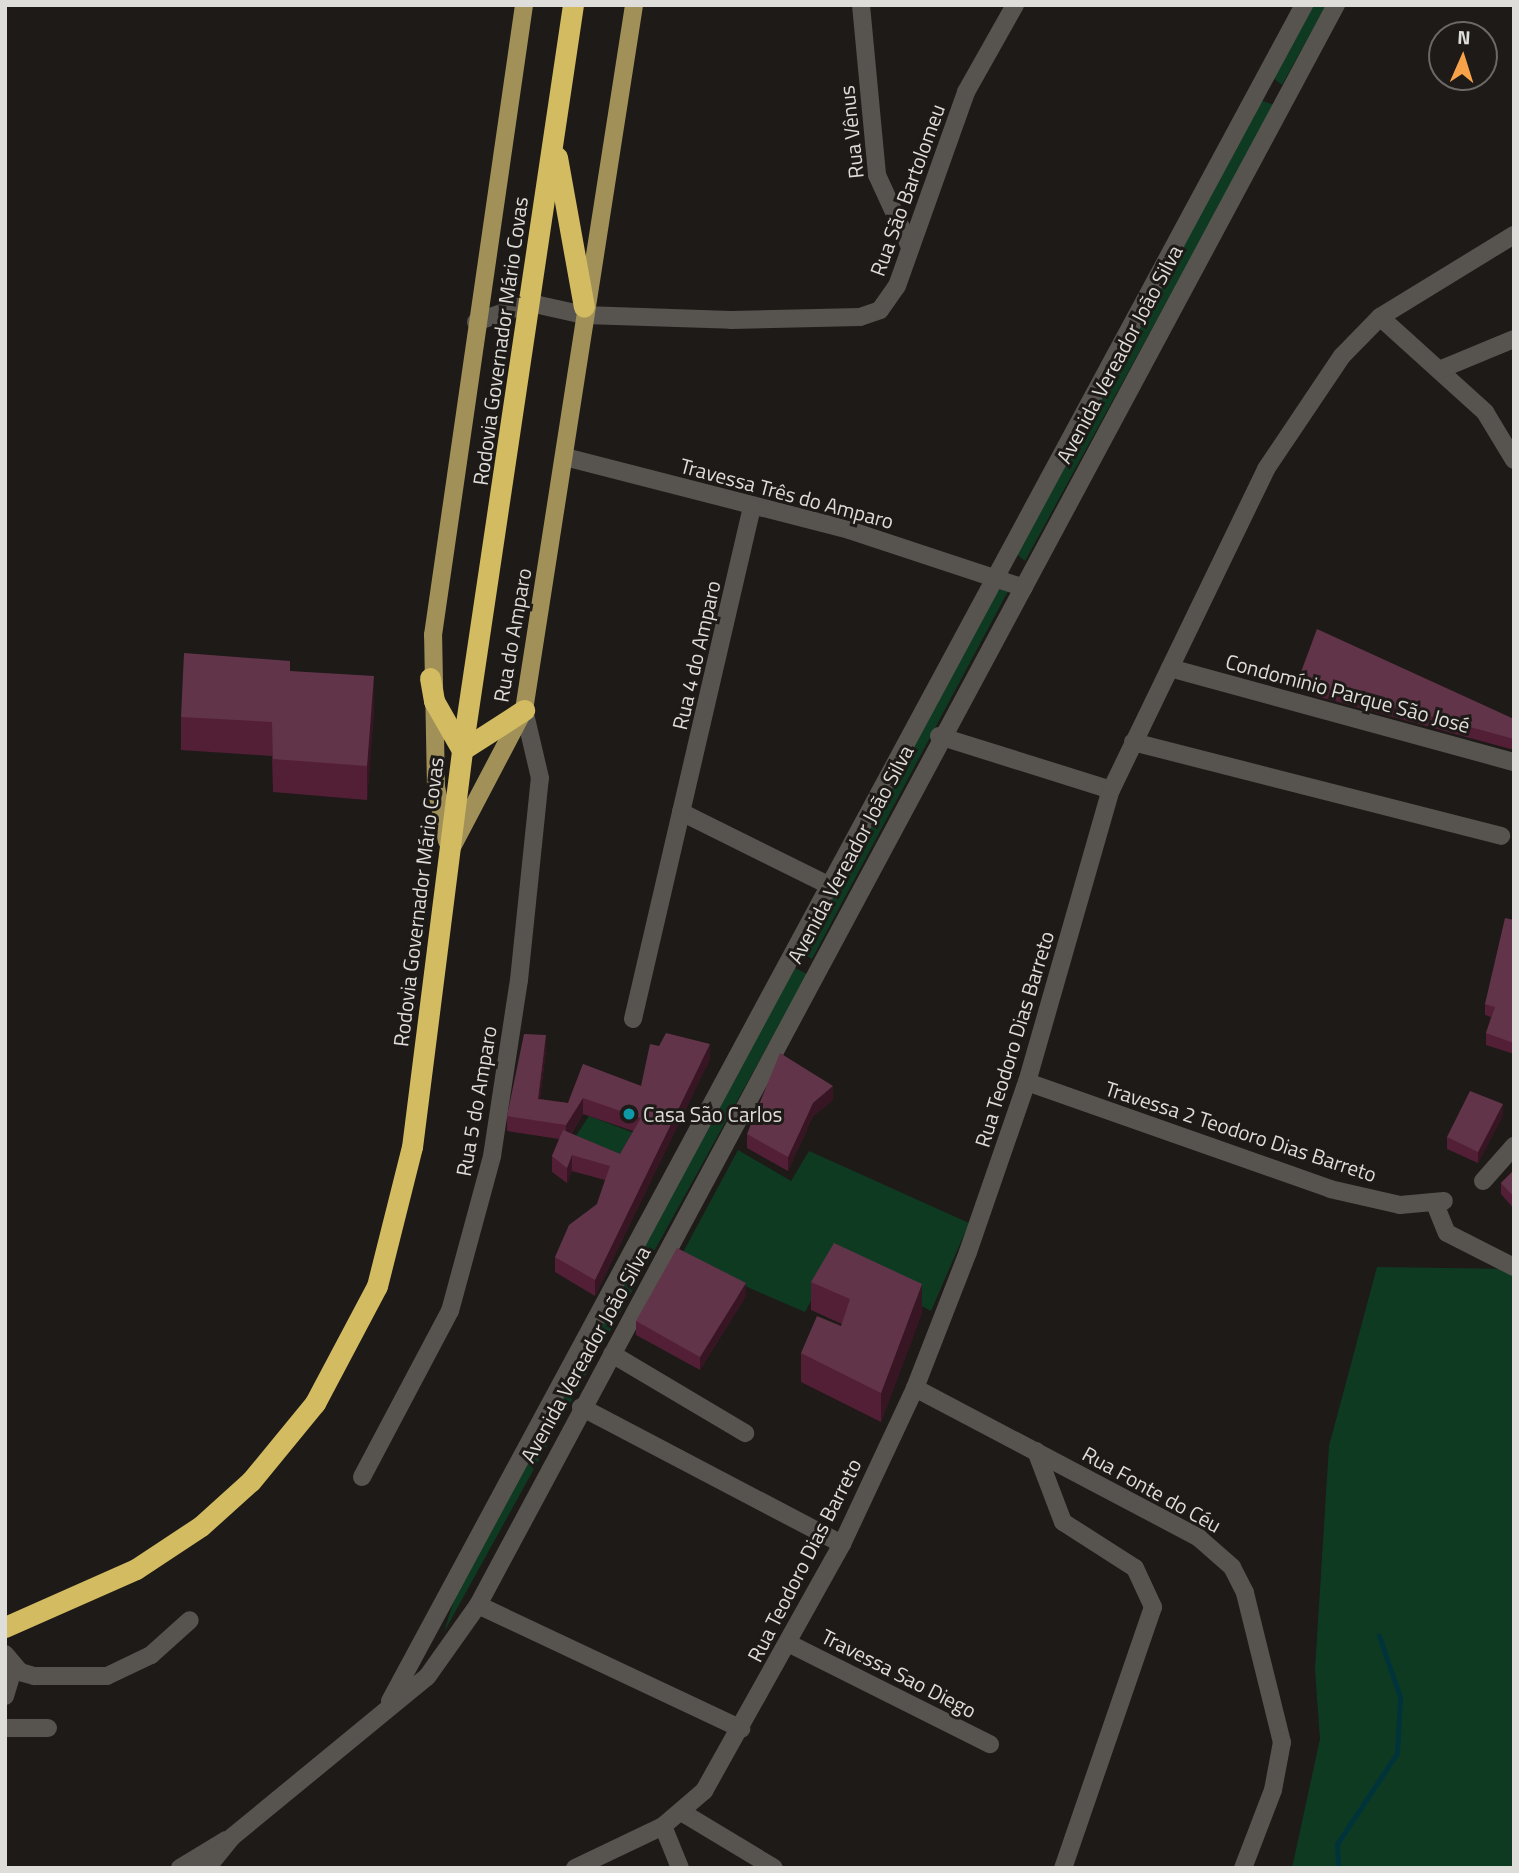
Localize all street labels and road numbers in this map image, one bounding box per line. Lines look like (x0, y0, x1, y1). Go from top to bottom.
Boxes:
street label: Rua Vênus (834, 84, 868, 180)
street label: Rua São Bartolomeu (864, 101, 950, 279)
street label: Rodovia Governador Mário Covas (467, 195, 533, 487)
street label: Avenida Vereador João Silva (1051, 240, 1187, 468)
street label: Travessa Três do Amparo (677, 452, 897, 534)
street label: Rua do Amparo (488, 566, 536, 704)
street label: Rua 4 do Amparo (667, 578, 725, 732)
street label: Condomínio Parque São José (1223, 648, 1473, 738)
street label: Avenida Vereador João Silva (782, 740, 918, 968)
street label: Rodovia Governador Mário Covas (388, 756, 448, 1048)
street label: Rua Teodoro Dias Barreto (969, 928, 1059, 1150)
street label: Rua 5 do Amparo (450, 1024, 502, 1178)
street label: Travessa 2 Teodoro Dias Barreto (1102, 1075, 1380, 1187)
street label: Avenida Vereador João Silva (515, 1241, 655, 1467)
street label: Rua Fonte do Céu (1078, 1441, 1226, 1537)
street label: Rua Teodoro Dias Barreto (742, 1454, 866, 1666)
street label: Travessa Sao Diego (817, 1623, 981, 1723)

